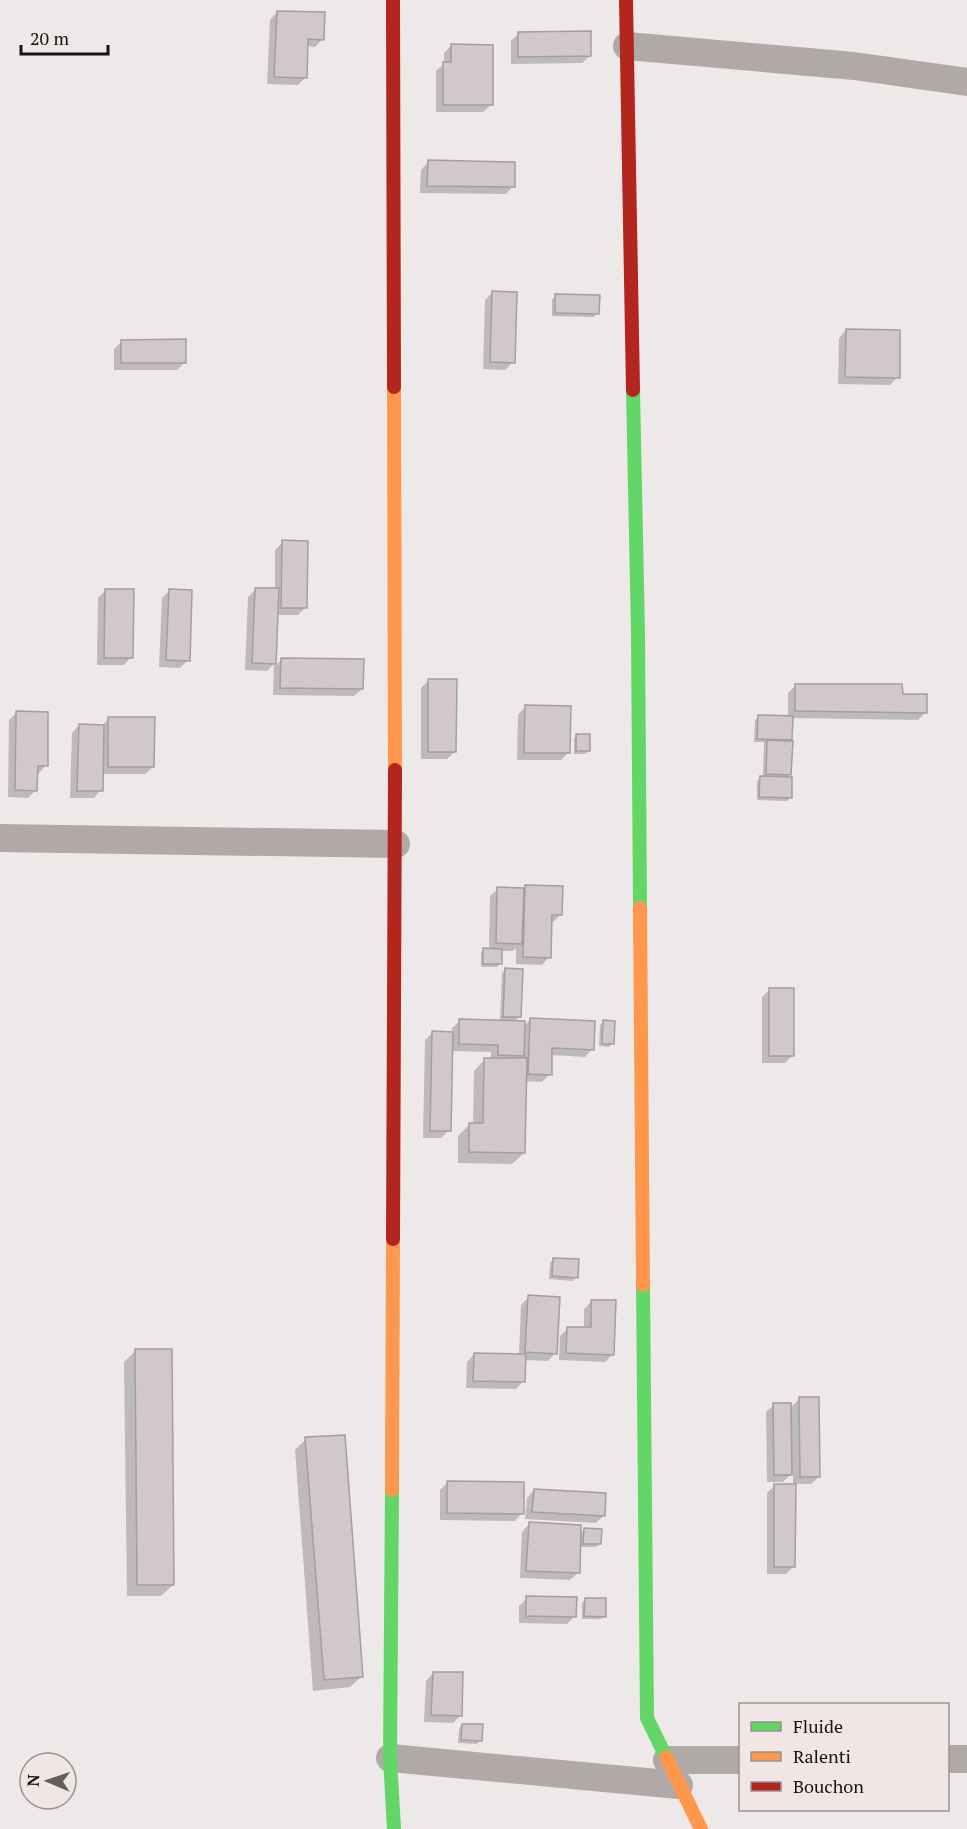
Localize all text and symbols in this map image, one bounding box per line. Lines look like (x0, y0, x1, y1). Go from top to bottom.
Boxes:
scale bar (21, 18, 108, 56)
text: 20 m (30, 26, 70, 50)
legend (739, 1703, 949, 1811)
text: Fluide (793, 1714, 843, 1738)
text: Ralenti (793, 1744, 851, 1768)
north arrow (18, 1751, 78, 1811)
text: N (22, 1774, 44, 1787)
text: Bouchon (793, 1774, 864, 1798)

